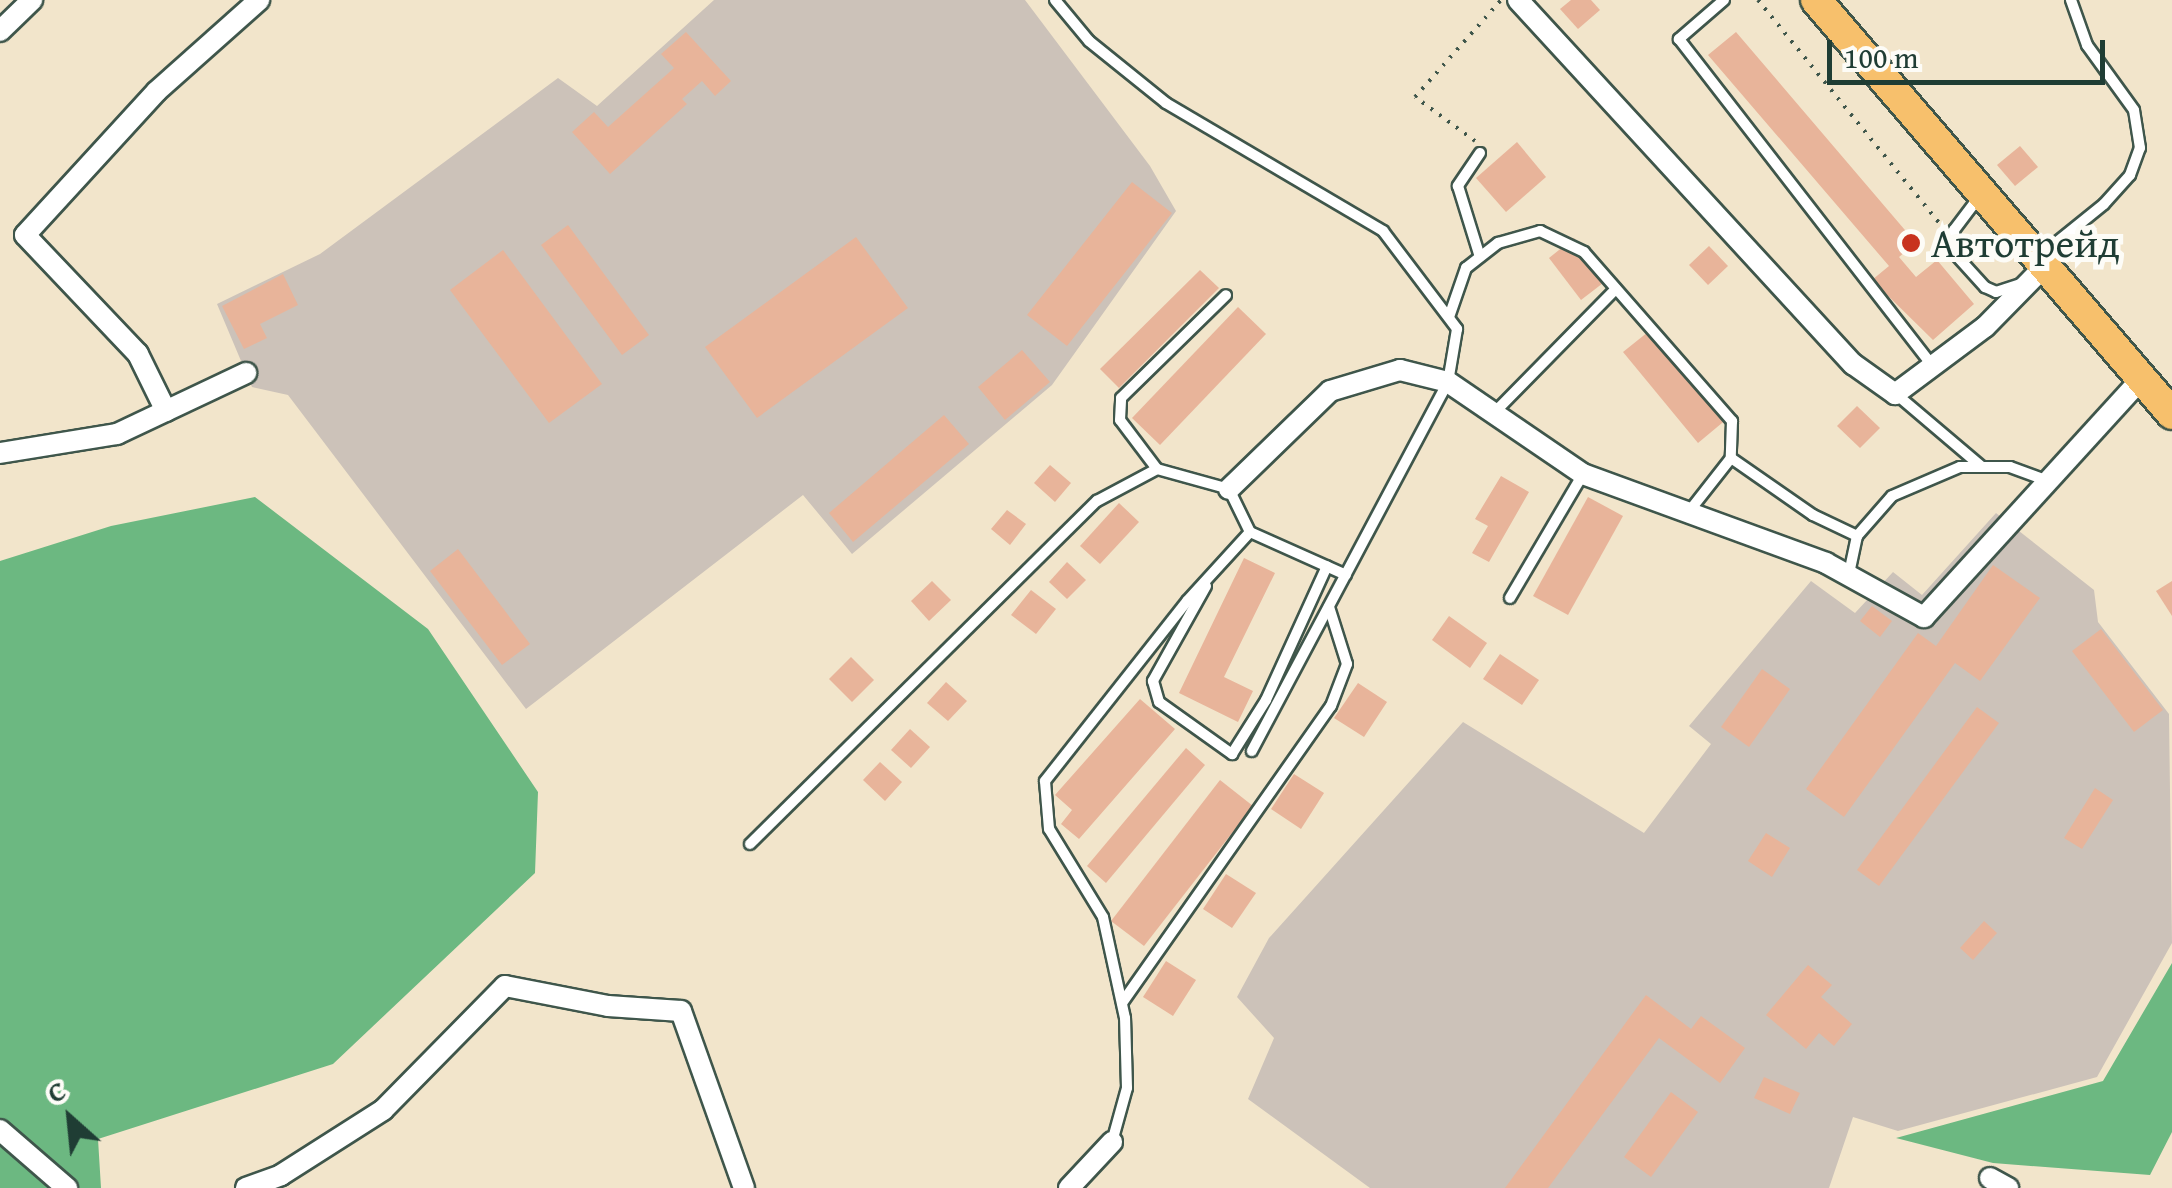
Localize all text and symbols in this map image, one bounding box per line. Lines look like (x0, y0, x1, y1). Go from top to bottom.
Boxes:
scale bar (1832, 20, 2110, 82)
text: 100 m (1844, 35, 1918, 79)
place label: Автотрейд (1931, 219, 2120, 267)
marker: Автотрейд (1900, 232, 1922, 254)
north arrow (20, 1068, 120, 1168)
text: С (40, 1069, 73, 1113)

